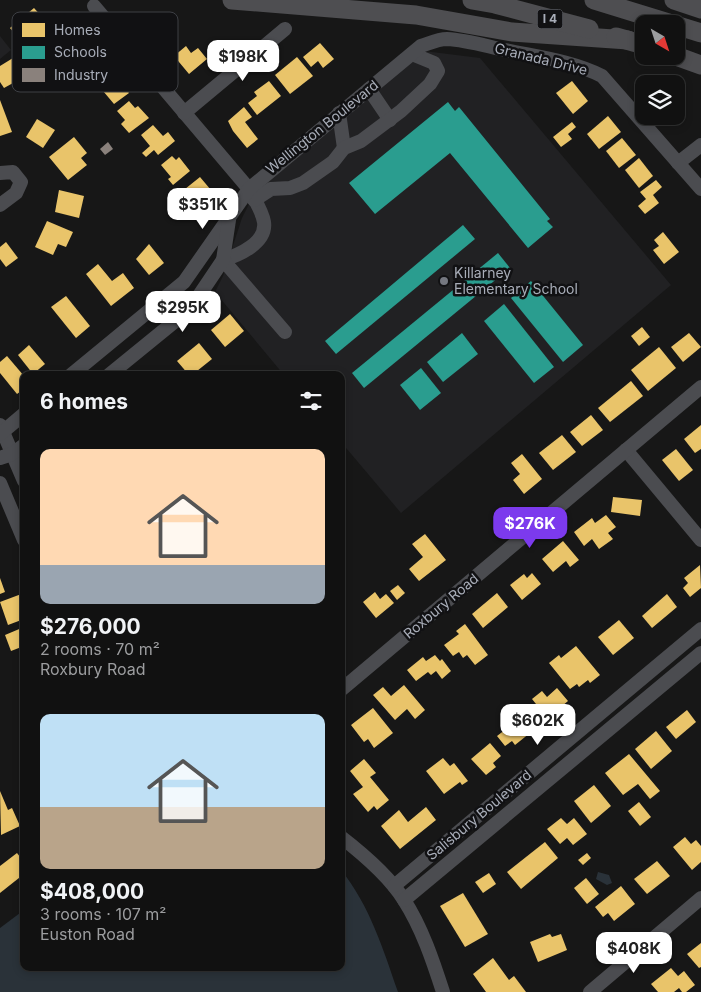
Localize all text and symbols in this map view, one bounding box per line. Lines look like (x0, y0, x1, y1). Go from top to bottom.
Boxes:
road number: I 4 (538, 10, 562, 28)
legend (12, 12, 178, 92)
north arrow (635, 15, 685, 65)
map controls (635, 15, 685, 125)
text: Homes (54, 21, 101, 38)
pin: $198K (208, 39, 278, 82)
street label: Granada Drive (493, 39, 589, 78)
text: Schools (54, 43, 107, 60)
text: $198K (218, 46, 268, 66)
text: Industry (54, 66, 108, 83)
button: layers (635, 75, 685, 125)
street label: Wellington Boulevard (262, 76, 381, 177)
pin: $351K (168, 188, 238, 230)
text: $351K (178, 194, 228, 214)
place label: Killarney Elementary School (454, 264, 578, 297)
marker: Killarney Elementary School (438, 275, 450, 287)
pin: $295K (148, 290, 218, 333)
text: $295K (157, 297, 209, 317)
icon: filters (297, 387, 325, 415)
text: 6 homes (40, 389, 128, 414)
icon: home (138, 481, 228, 571)
pin: $276K (495, 506, 565, 549)
text: $276K (504, 513, 556, 533)
street label: Roxbury Road (400, 569, 482, 642)
text: $276,000 (40, 614, 141, 639)
text: 2 rooms · 70 m² (40, 639, 160, 659)
text: Roxbury Road (40, 659, 146, 679)
pin: $602K (503, 704, 573, 746)
text: $602K (511, 710, 565, 730)
icon: home (138, 746, 228, 836)
street label: Salisbury Boulevard (423, 766, 535, 863)
text: $408,000 (40, 879, 144, 904)
text: 3 rooms · 107 m² (40, 904, 166, 924)
text: Euston Road (40, 924, 135, 944)
pin: $408K (599, 932, 669, 974)
text: $408K (607, 938, 661, 958)

